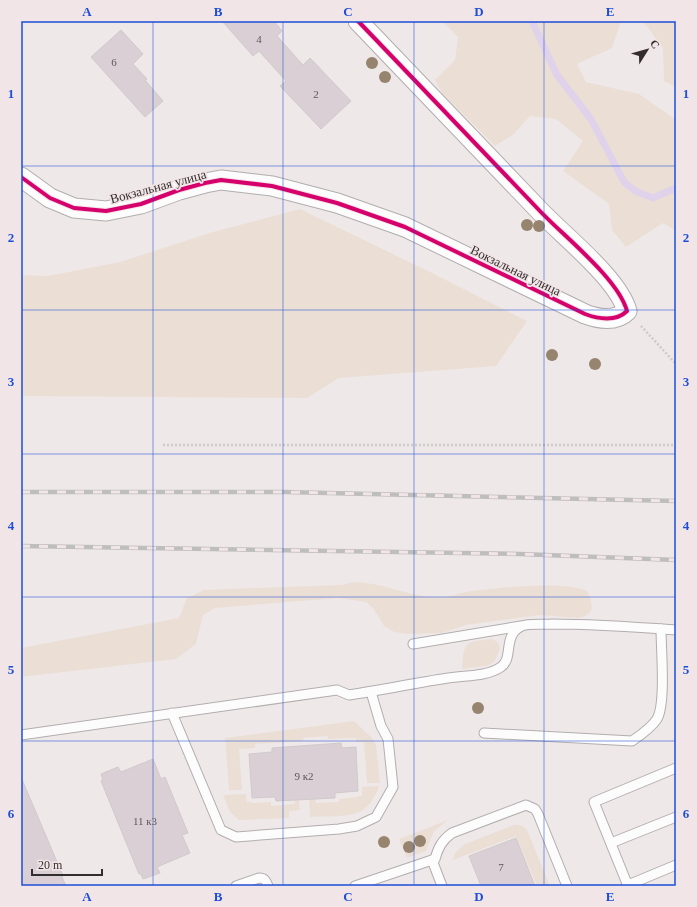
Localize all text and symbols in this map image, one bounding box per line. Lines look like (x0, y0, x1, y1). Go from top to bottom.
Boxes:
text: A (82, 4, 92, 19)
text: B (214, 4, 223, 19)
text: C (343, 4, 353, 19)
text: D (474, 4, 484, 19)
text: E (606, 4, 614, 19)
north arrow (627, 30, 667, 70)
house number: 4 (256, 33, 262, 45)
text: С (648, 37, 662, 51)
house number: 6 (111, 56, 117, 68)
text: 1 (8, 86, 14, 101)
text: 1 (683, 86, 689, 101)
house number: 2 (313, 88, 319, 100)
street label: Вокзальная улица (108, 166, 208, 207)
text: 2 (8, 230, 14, 245)
text: 2 (683, 230, 689, 245)
street label: Вокзальная улица (468, 242, 564, 299)
text: 3 (8, 374, 15, 389)
text: 3 (683, 374, 690, 389)
text: 4 (8, 518, 15, 533)
text: 4 (683, 518, 690, 533)
text: 5 (8, 662, 15, 677)
text: 5 (683, 662, 690, 677)
house number: 9 к2 (294, 770, 314, 782)
text: 6 (8, 806, 15, 821)
text: 6 (683, 806, 690, 821)
house number: 11 к3 (133, 815, 158, 827)
scale bar (32, 851, 102, 877)
text: 20 m (38, 858, 63, 872)
house number: 7 (498, 861, 504, 873)
text: A (82, 889, 92, 904)
text: B (214, 889, 223, 904)
text: C (343, 889, 353, 904)
text: D (474, 889, 484, 904)
text: E (606, 889, 614, 904)

